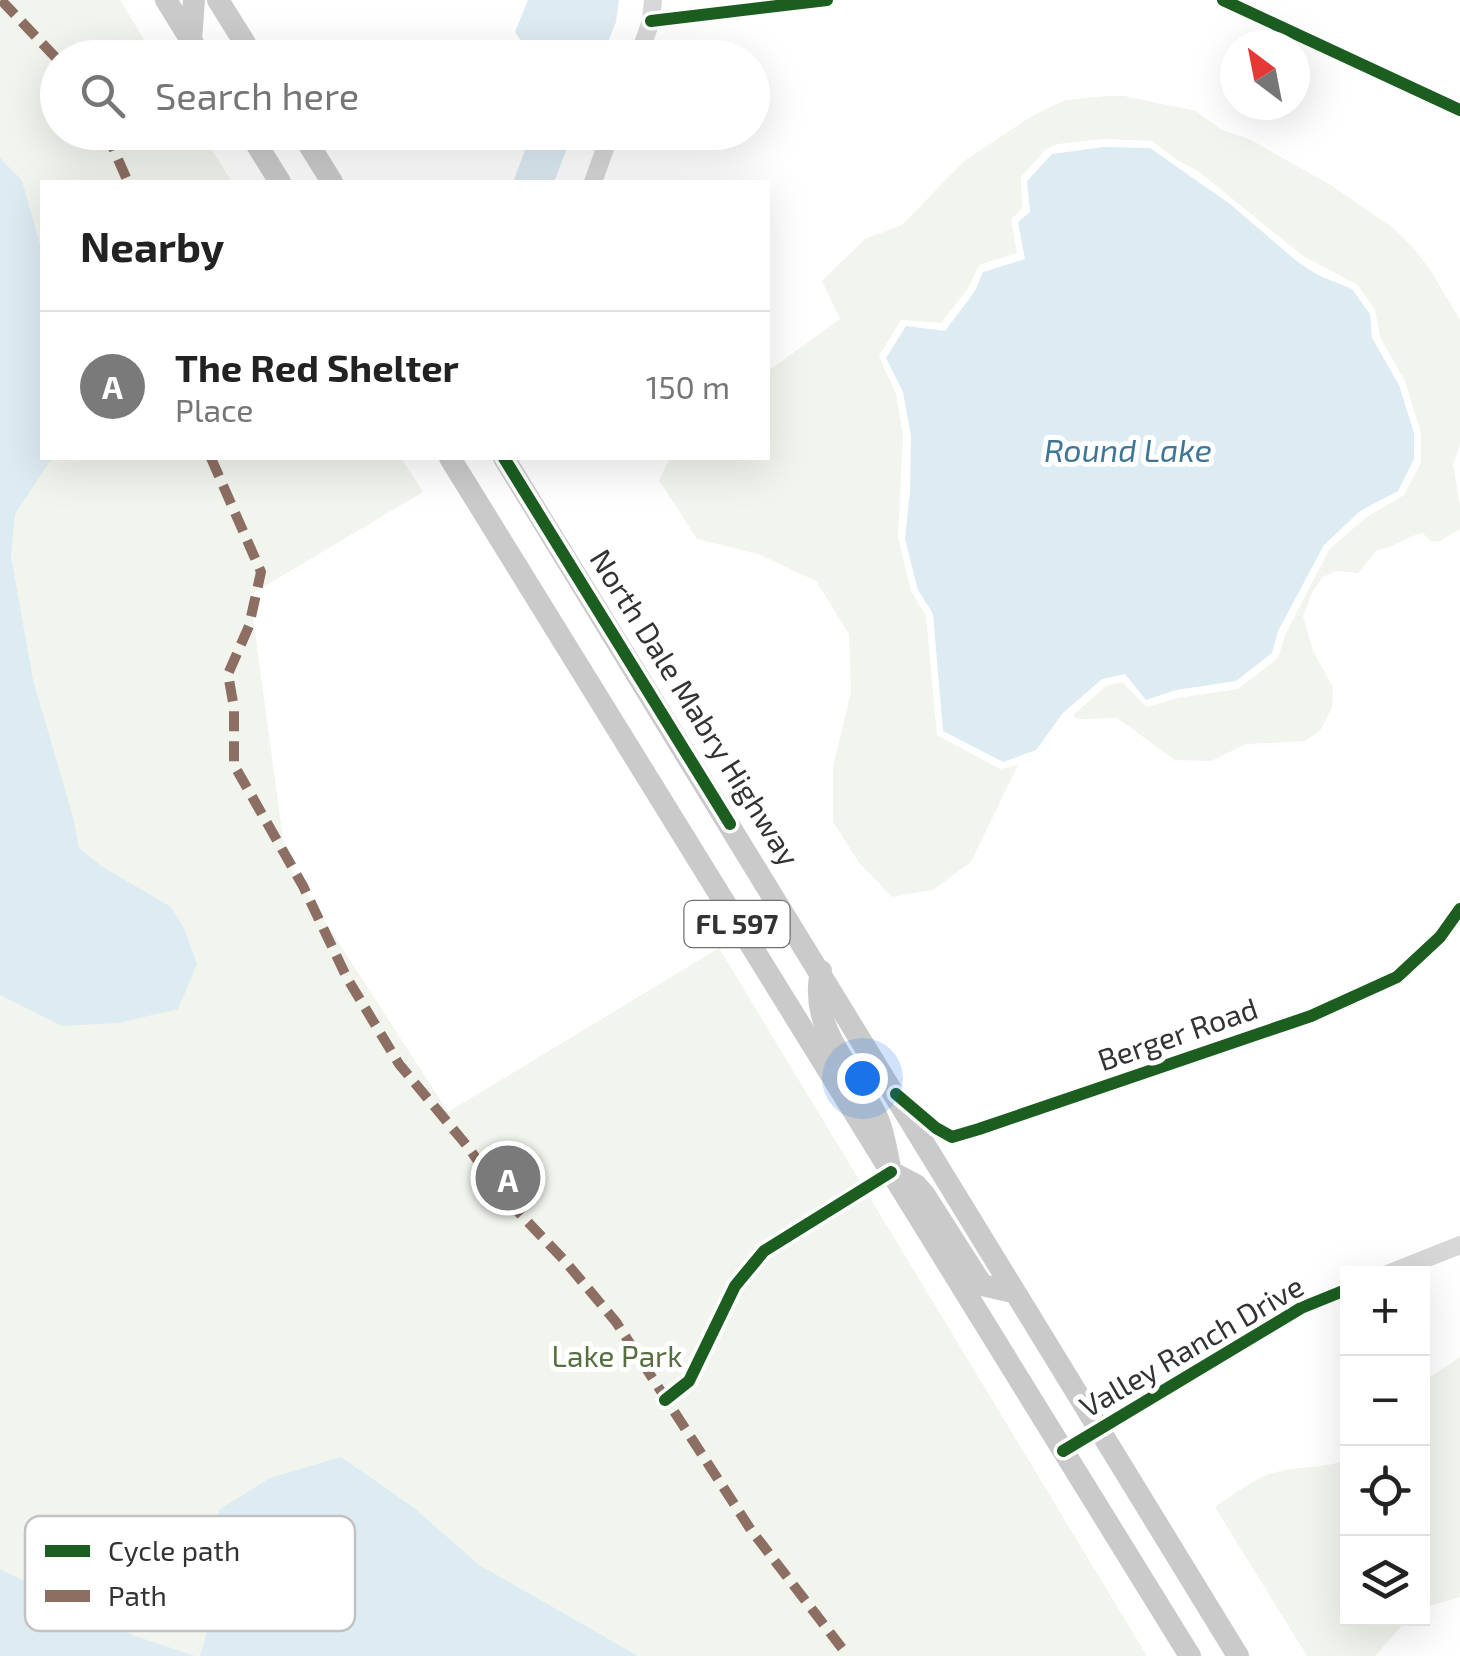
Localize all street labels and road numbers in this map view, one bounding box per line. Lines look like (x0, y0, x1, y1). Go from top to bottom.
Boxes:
street label: North Dale Mabry Highway (583, 542, 808, 872)
road number: FL 597 (684, 901, 790, 947)
street label: Berger Road (1093, 989, 1262, 1077)
street label: Valley Ranch Drive (1073, 1267, 1309, 1424)

